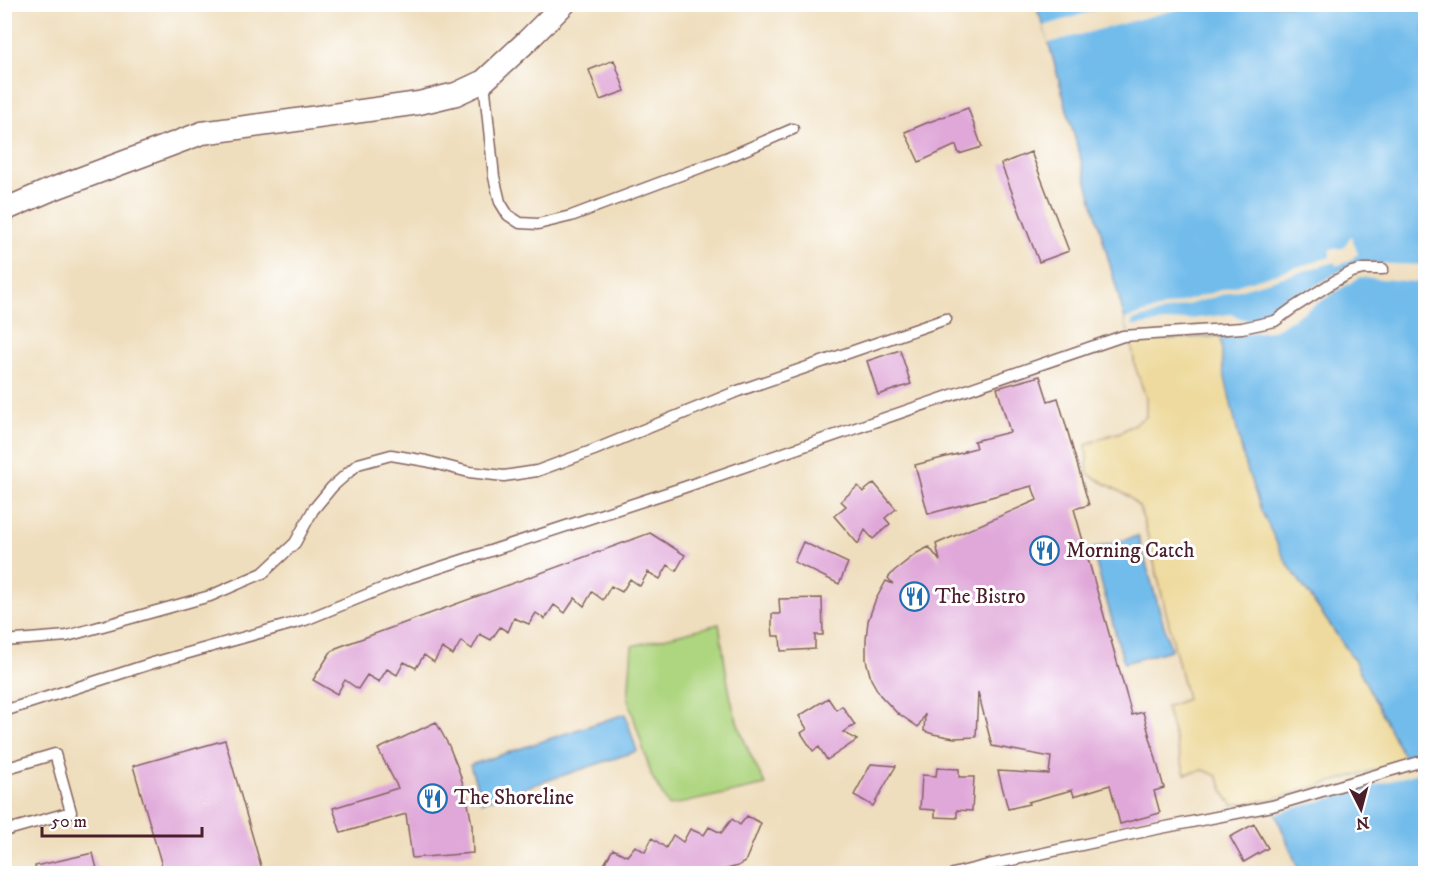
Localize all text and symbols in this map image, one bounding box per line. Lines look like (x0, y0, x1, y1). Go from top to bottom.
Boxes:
restaurant icon: Morning Catch (1029, 535, 1061, 567)
place label: Morning Catch (1066, 538, 1195, 564)
restaurant icon: The Bistro (898, 581, 930, 613)
place label: The Bistro (935, 584, 1025, 610)
north arrow (1331, 779, 1391, 839)
restaurant icon: The Shoreline (417, 782, 449, 814)
place label: The Shoreline (454, 785, 574, 811)
scale bar (42, 800, 202, 838)
text: 50 m (51, 811, 87, 833)
text: N (1355, 812, 1370, 834)

